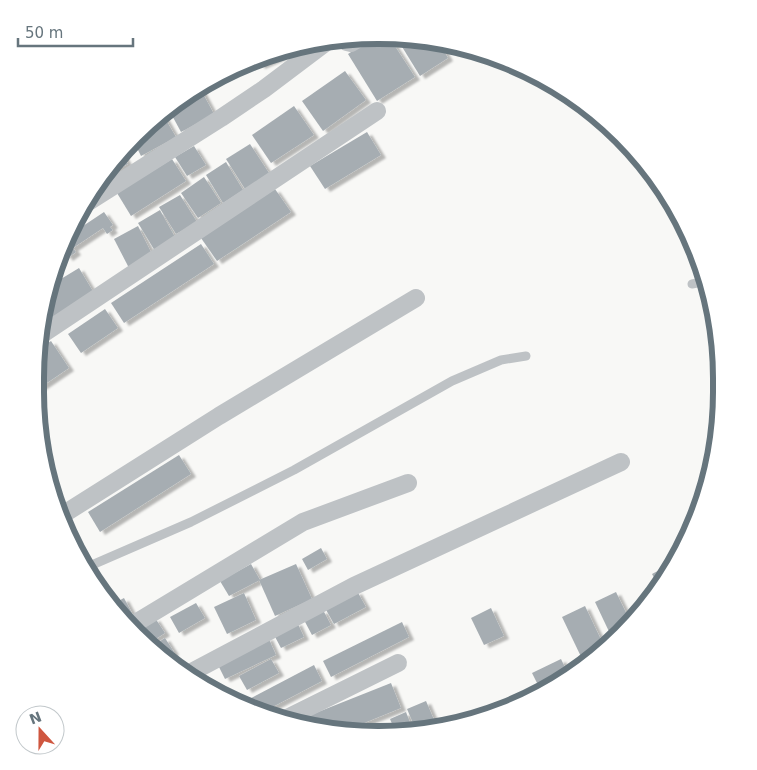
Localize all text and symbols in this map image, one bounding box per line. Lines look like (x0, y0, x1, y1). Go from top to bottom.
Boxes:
scale bar (18, 15, 132, 47)
text: 50 m (25, 24, 63, 42)
north arrow (15, 705, 65, 755)
text: N (27, 708, 44, 727)

